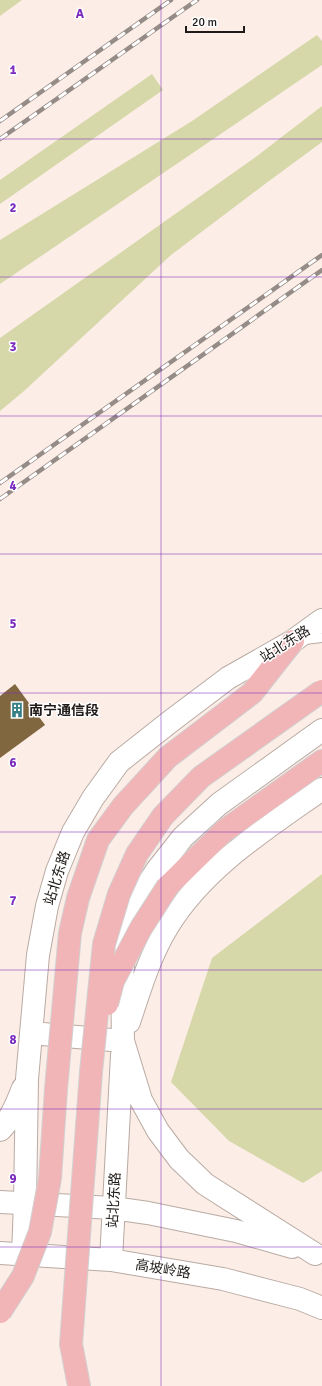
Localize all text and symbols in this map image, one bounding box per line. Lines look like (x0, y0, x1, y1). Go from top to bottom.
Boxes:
text: A (76, 6, 85, 22)
scale bar (186, 8, 244, 34)
text: 20 m (192, 15, 217, 30)
text: 1 (9, 62, 17, 78)
text: 2 (9, 200, 17, 216)
text: 3 (9, 339, 17, 355)
text: 4 (9, 478, 17, 494)
text: 5 (9, 616, 17, 632)
street label: 站北东路 (257, 622, 313, 666)
building icon: 南宁通信段 (8, 701, 26, 719)
place label: 南宁通信段 (29, 702, 99, 719)
text: 6 (9, 755, 17, 771)
street label: 站北东路 (40, 849, 74, 907)
text: 7 (9, 893, 17, 909)
text: 8 (9, 1032, 17, 1048)
text: 9 (9, 1171, 17, 1187)
street label: 站北东路 (104, 1172, 124, 1228)
street label: 高坡岭路 (134, 1256, 192, 1282)

